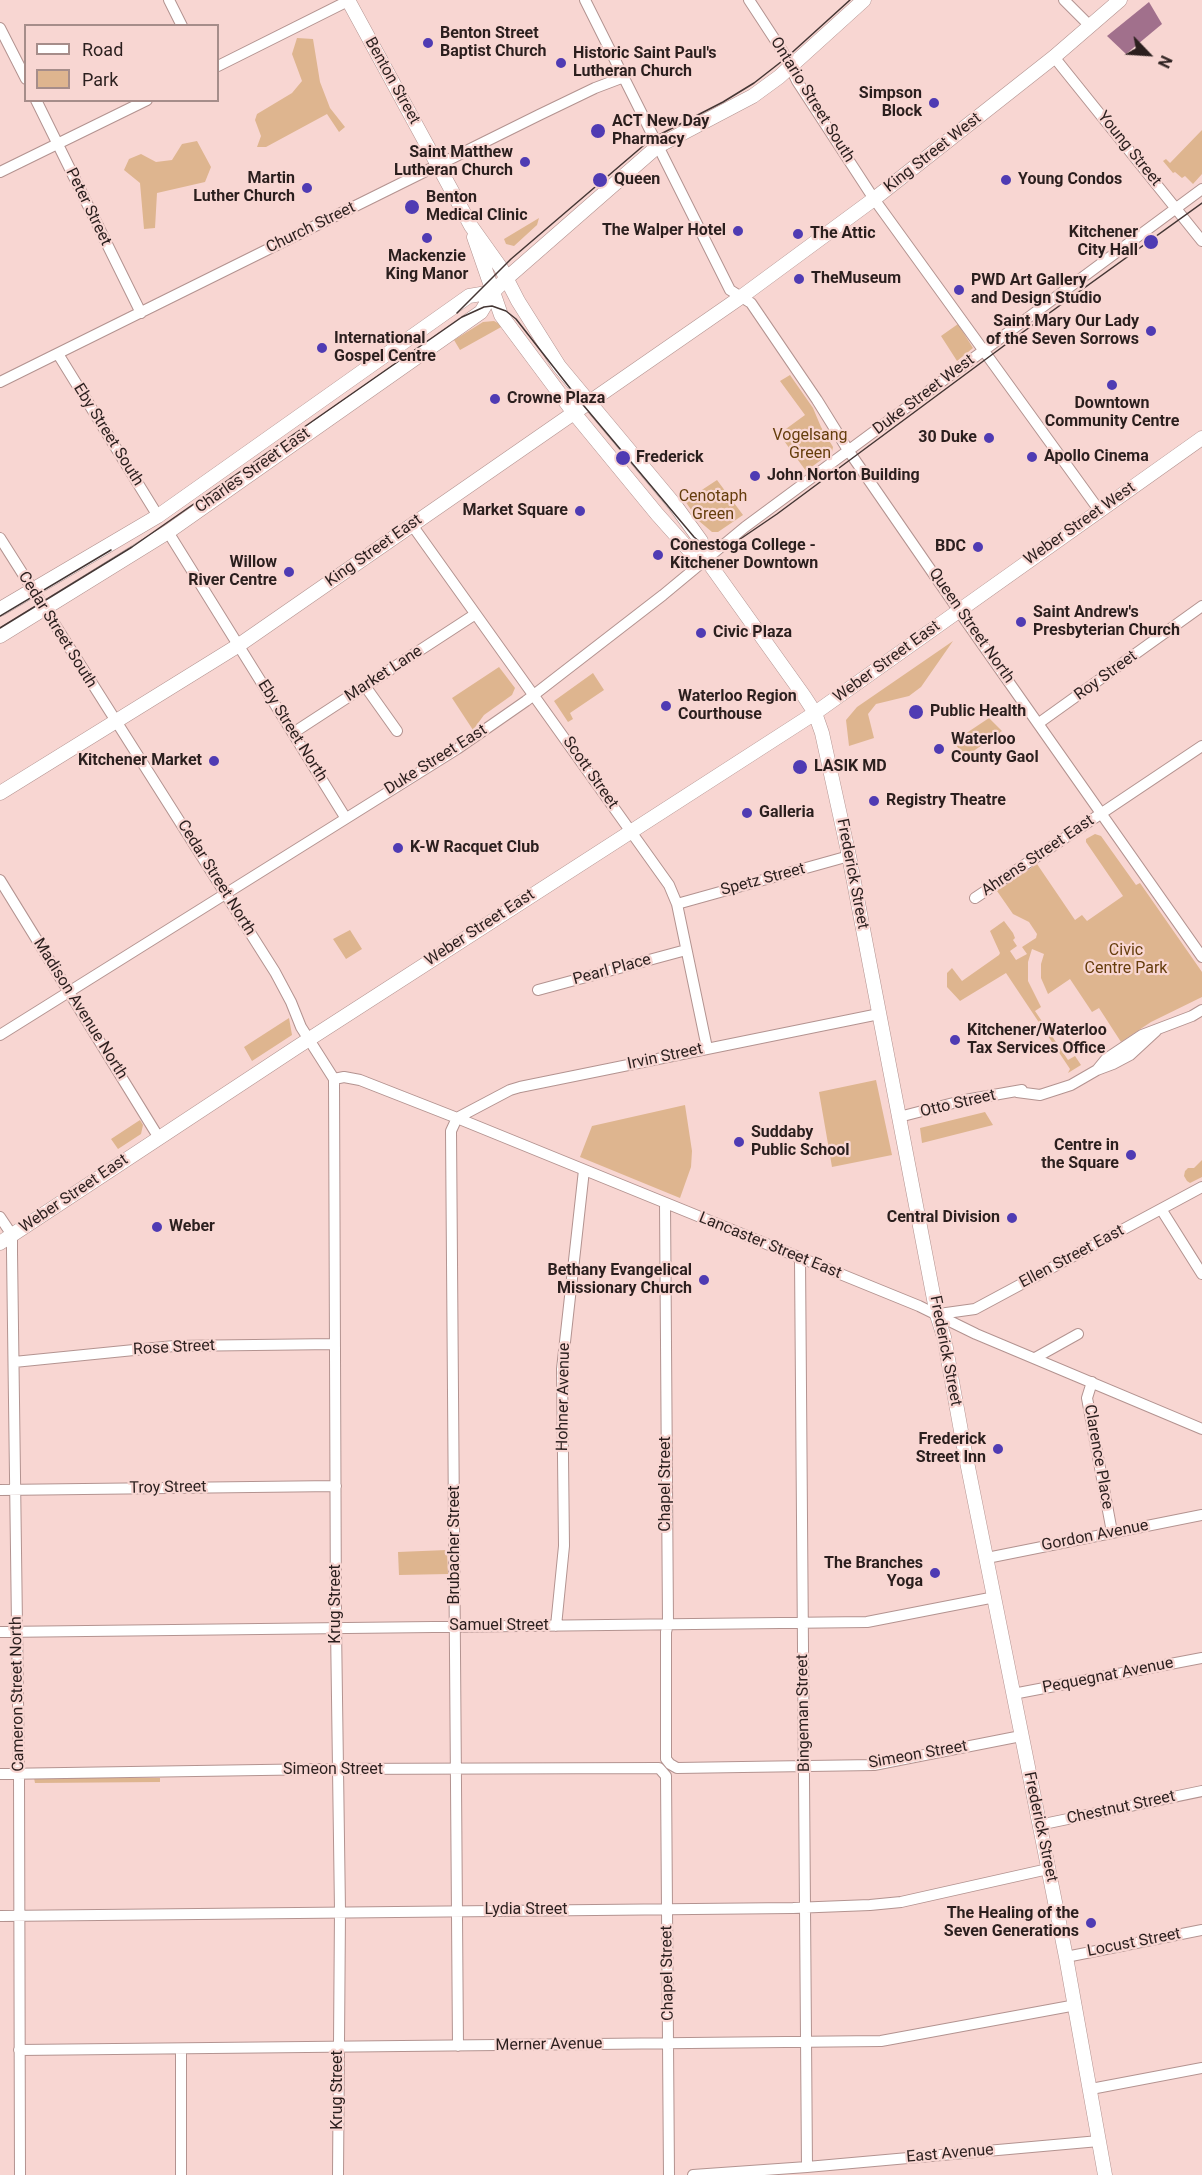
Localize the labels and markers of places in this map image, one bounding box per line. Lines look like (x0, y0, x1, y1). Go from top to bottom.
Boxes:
place label: Benton Street Baptist Church (440, 24, 546, 62)
marker: Benton Street Baptist Church (421, 36, 435, 50)
place label: Historic Saint Paul's Lutheran Church (573, 44, 716, 82)
marker: Historic Saint Paul's Lutheran Church (554, 56, 568, 70)
place label: Simpson Block (859, 84, 922, 122)
marker: Simpson Block (927, 96, 941, 110)
place label: ACT New Day Pharmacy (612, 112, 709, 150)
marker: ACT New Day Pharmacy (589, 122, 607, 140)
place label: Saint Matthew Lutheran Church (394, 143, 513, 181)
marker: Saint Matthew Lutheran Church (518, 155, 532, 169)
place label: Martin Luther Church (193, 169, 295, 207)
place label: Queen (614, 170, 660, 190)
place label: Young Condos (1018, 170, 1122, 190)
marker: Queen (591, 171, 609, 189)
marker: Young Condos (999, 173, 1013, 187)
marker: Martin Luther Church (300, 181, 314, 195)
place label: Benton Medical Clinic (426, 188, 527, 226)
marker: Benton Medical Clinic (403, 198, 421, 216)
place label: The Walper Hotel (602, 221, 726, 241)
place label: Kitchener City Hall (1069, 223, 1138, 261)
marker: The Walper Hotel (731, 224, 745, 238)
place label: The Attic (810, 224, 876, 244)
marker: The Attic (791, 227, 805, 241)
marker: Mackenzie King Manor (420, 231, 434, 245)
marker: Kitchener City Hall (1142, 233, 1160, 251)
place label: Mackenzie King Manor (386, 247, 468, 285)
place label: TheMuseum (811, 269, 901, 289)
place label: PWD Art Gallery and Design Studio (971, 271, 1102, 309)
marker: TheMuseum (792, 272, 806, 286)
marker: PWD Art Gallery and Design Studio (952, 283, 966, 297)
place label: Saint Mary Our Lady of the Seven Sorrows (986, 312, 1139, 350)
marker: Saint Mary Our Lady of the Seven Sorrows (1144, 324, 1158, 338)
place label: International Gospel Centre (334, 329, 436, 367)
marker: International Gospel Centre (315, 341, 329, 355)
marker: Downtown Community Centre (1105, 378, 1119, 392)
place label: Crowne Plaza (507, 389, 605, 409)
marker: Crowne Plaza (488, 392, 502, 406)
place label: Downtown Community Centre (1045, 394, 1179, 432)
place label: 30 Duke (918, 428, 977, 448)
marker: 30 Duke (982, 431, 996, 445)
place label: Apollo Cinema (1044, 447, 1149, 467)
place label: Frederick (636, 448, 704, 468)
marker: Frederick (614, 449, 632, 467)
marker: Apollo Cinema (1025, 450, 1039, 464)
place label: John Norton Building (767, 466, 920, 486)
marker: John Norton Building (748, 469, 762, 483)
place label: Market Square (462, 501, 568, 521)
marker: Market Square (573, 504, 587, 518)
place label: Conestoga College - Kitchener Downtown (670, 536, 818, 574)
place label: BDC (935, 537, 966, 557)
marker: BDC (971, 540, 985, 554)
marker: Conestoga College - Kitchener Downtown (651, 548, 665, 562)
place label: Willow River Centre (188, 553, 277, 591)
marker: Willow River Centre (282, 565, 296, 579)
place label: Saint Andrew's Presbyterian Church (1033, 603, 1180, 641)
marker: Saint Andrew's Presbyterian Church (1014, 615, 1028, 629)
place label: Civic Plaza (713, 623, 792, 643)
marker: Civic Plaza (694, 626, 708, 640)
place label: Waterloo Region Courthouse (678, 687, 797, 725)
marker: Waterloo Region Courthouse (659, 699, 673, 713)
place label: Public Health (930, 702, 1026, 722)
marker: Public Health (907, 703, 925, 721)
place label: Waterloo County Gaol (951, 730, 1039, 768)
marker: Waterloo County Gaol (932, 742, 946, 756)
place label: Kitchener Market (78, 751, 202, 771)
marker: Kitchener Market (207, 754, 221, 768)
place label: LASIK MD (814, 757, 887, 777)
marker: LASIK MD (791, 758, 809, 776)
place label: Registry Theatre (886, 791, 1006, 811)
marker: Registry Theatre (867, 794, 881, 808)
place label: Galleria (759, 803, 814, 823)
marker: Galleria (740, 806, 754, 820)
place label: K-W Racquet Club (410, 838, 539, 858)
marker: K-W Racquet Club (391, 841, 405, 855)
place label: Kitchener/Waterloo Tax Services Office (967, 1021, 1107, 1059)
marker: Kitchener/Waterloo Tax Services Office (948, 1033, 962, 1047)
place label: Suddaby Public School (751, 1123, 850, 1161)
marker: Suddaby Public School (732, 1135, 746, 1149)
place label: Centre in the Square (1041, 1136, 1119, 1174)
marker: Centre in the Square (1124, 1148, 1138, 1162)
place label: Central Division (887, 1208, 1000, 1228)
marker: Central Division (1005, 1211, 1019, 1225)
place label: Weber (169, 1217, 215, 1237)
marker: Weber (150, 1220, 164, 1234)
place label: Bethany Evangelical Missionary Church (548, 1261, 692, 1299)
marker: Bethany Evangelical Missionary Church (697, 1273, 711, 1287)
place label: Frederick Street Inn (916, 1430, 986, 1468)
marker: Frederick Street Inn (991, 1442, 1005, 1456)
place label: The Branches Yoga (824, 1554, 923, 1592)
marker: The Branches Yoga (928, 1566, 942, 1580)
place label: The Healing of the Seven Generations (944, 1904, 1079, 1942)
marker: The Healing of the Seven Generations (1084, 1916, 1098, 1930)

